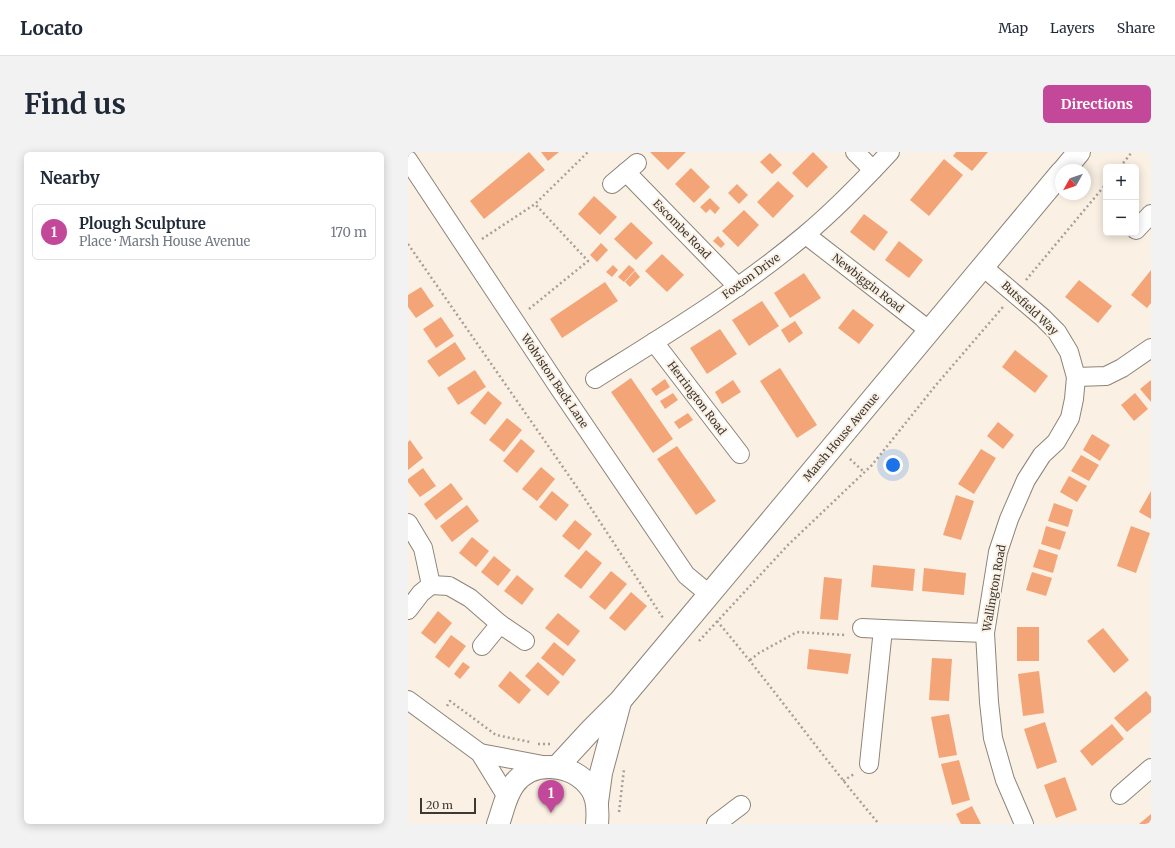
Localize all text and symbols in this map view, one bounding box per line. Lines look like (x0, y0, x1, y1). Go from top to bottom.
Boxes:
text: Locato (20, 16, 83, 40)
text: Map (998, 19, 1028, 37)
text: Layers (1050, 19, 1095, 37)
text: Share (1117, 19, 1155, 37)
button: Directions (1043, 85, 1151, 123)
text: Find us (24, 86, 126, 122)
north arrow (1055, 164, 1091, 200)
map controls (1103, 164, 1139, 236)
button: + (1103, 164, 1139, 200)
text: Nearby (40, 167, 100, 189)
street label: Escombe Road (650, 196, 714, 262)
button: − (1103, 200, 1139, 236)
text: Plough Sculpture (79, 214, 206, 233)
text: 1 (51, 224, 57, 241)
text: 170 m (330, 224, 367, 241)
text: Place · Marsh House Avenue (79, 233, 250, 250)
street label: Foxton Drive (719, 250, 783, 302)
street label: Newbiggin Road (829, 251, 907, 316)
street label: Butsfield Way (999, 278, 1062, 338)
street label: Wolviston Back Lane (518, 331, 592, 431)
street label: Herrington Road (665, 358, 730, 438)
street label: Marsh House Avenue (800, 390, 882, 484)
your location (883, 455, 903, 475)
street label: Wallington Road (979, 543, 1009, 633)
pin: 1 (538, 780, 564, 813)
scale bar (420, 796, 476, 815)
text: 20 m (426, 798, 453, 812)

